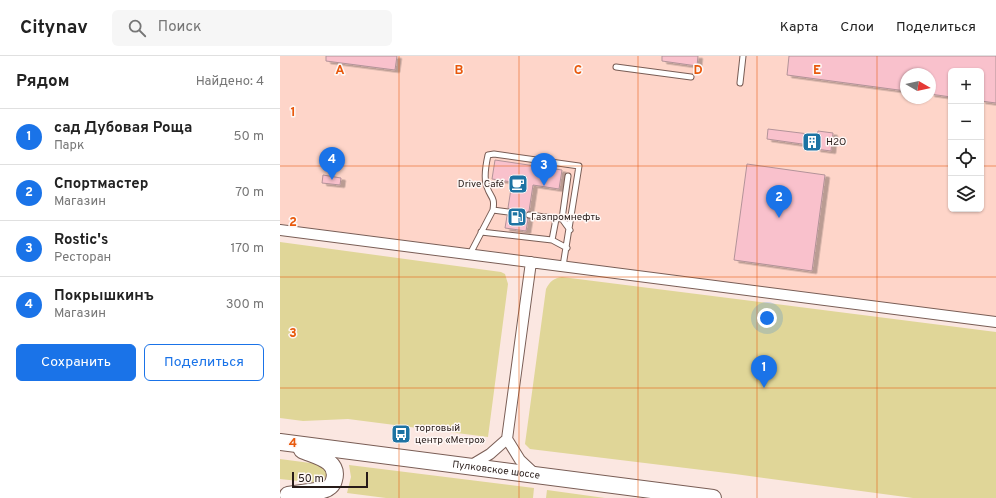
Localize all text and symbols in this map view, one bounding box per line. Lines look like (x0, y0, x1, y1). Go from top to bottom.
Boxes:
search box (112, 10, 392, 46)
text: Citynav (20, 16, 88, 40)
icon: search (126, 17, 148, 39)
text: Поиск (158, 18, 202, 37)
text: Карта (780, 19, 818, 36)
text: Слои (840, 19, 874, 36)
text: Поделиться (896, 19, 976, 36)
text: A (335, 63, 345, 79)
text: B (455, 63, 464, 79)
text: C (574, 63, 582, 79)
text: D (693, 63, 703, 79)
text: E (813, 63, 821, 79)
north arrow (900, 68, 936, 104)
map controls (948, 68, 984, 212)
button: + (948, 68, 984, 104)
text: Рядом (16, 71, 69, 93)
text: Найдено: 4 (196, 74, 264, 90)
button: − (948, 104, 984, 140)
text: 1 (290, 105, 296, 121)
text: сад Дубовая Роща (54, 119, 192, 138)
text: 1 (26, 129, 32, 145)
text: 50 m (234, 129, 264, 145)
building icon: H2O (801, 131, 823, 153)
place label: H2O (826, 136, 846, 149)
text: Парк (54, 138, 84, 154)
button: locate (948, 140, 984, 176)
pin: 4 (319, 147, 345, 180)
pin: 3 (531, 153, 557, 186)
cafe icon: Drive Café (507, 173, 529, 195)
text: Спортмастер (54, 175, 148, 194)
button: layers (948, 176, 984, 212)
place label: Drive Café (458, 178, 504, 191)
text: 2 (25, 185, 33, 201)
text: 70 m (235, 185, 264, 201)
pin: 2 (766, 185, 792, 218)
text: Магазин (54, 194, 106, 210)
fuel station icon: Газпромнефть (506, 206, 528, 228)
place label: Газпромнефть (531, 211, 600, 224)
text: 2 (289, 215, 297, 231)
text: Rostic's (54, 231, 108, 250)
text: 3 (25, 241, 33, 257)
text: 170 m (230, 241, 264, 257)
text: Ресторан (54, 250, 111, 266)
text: Покрышкинъ (54, 287, 154, 306)
text: 4 (25, 297, 33, 313)
text: 300 m (226, 297, 264, 313)
text: Магазин (54, 306, 106, 322)
your location (757, 308, 777, 328)
text: 3 (289, 326, 297, 342)
button: Сохранить (16, 344, 136, 381)
button: Поделиться (144, 344, 264, 381)
pin: 1 (751, 355, 777, 388)
place label: торговый центр «Метро» (415, 422, 485, 447)
bus stop icon: торговый центр «Метро» (390, 423, 412, 445)
text: 4 (289, 436, 297, 452)
street label: Пулковское шоссе (451, 458, 541, 482)
scale bar (292, 470, 368, 489)
text: 50 m (298, 472, 324, 486)

